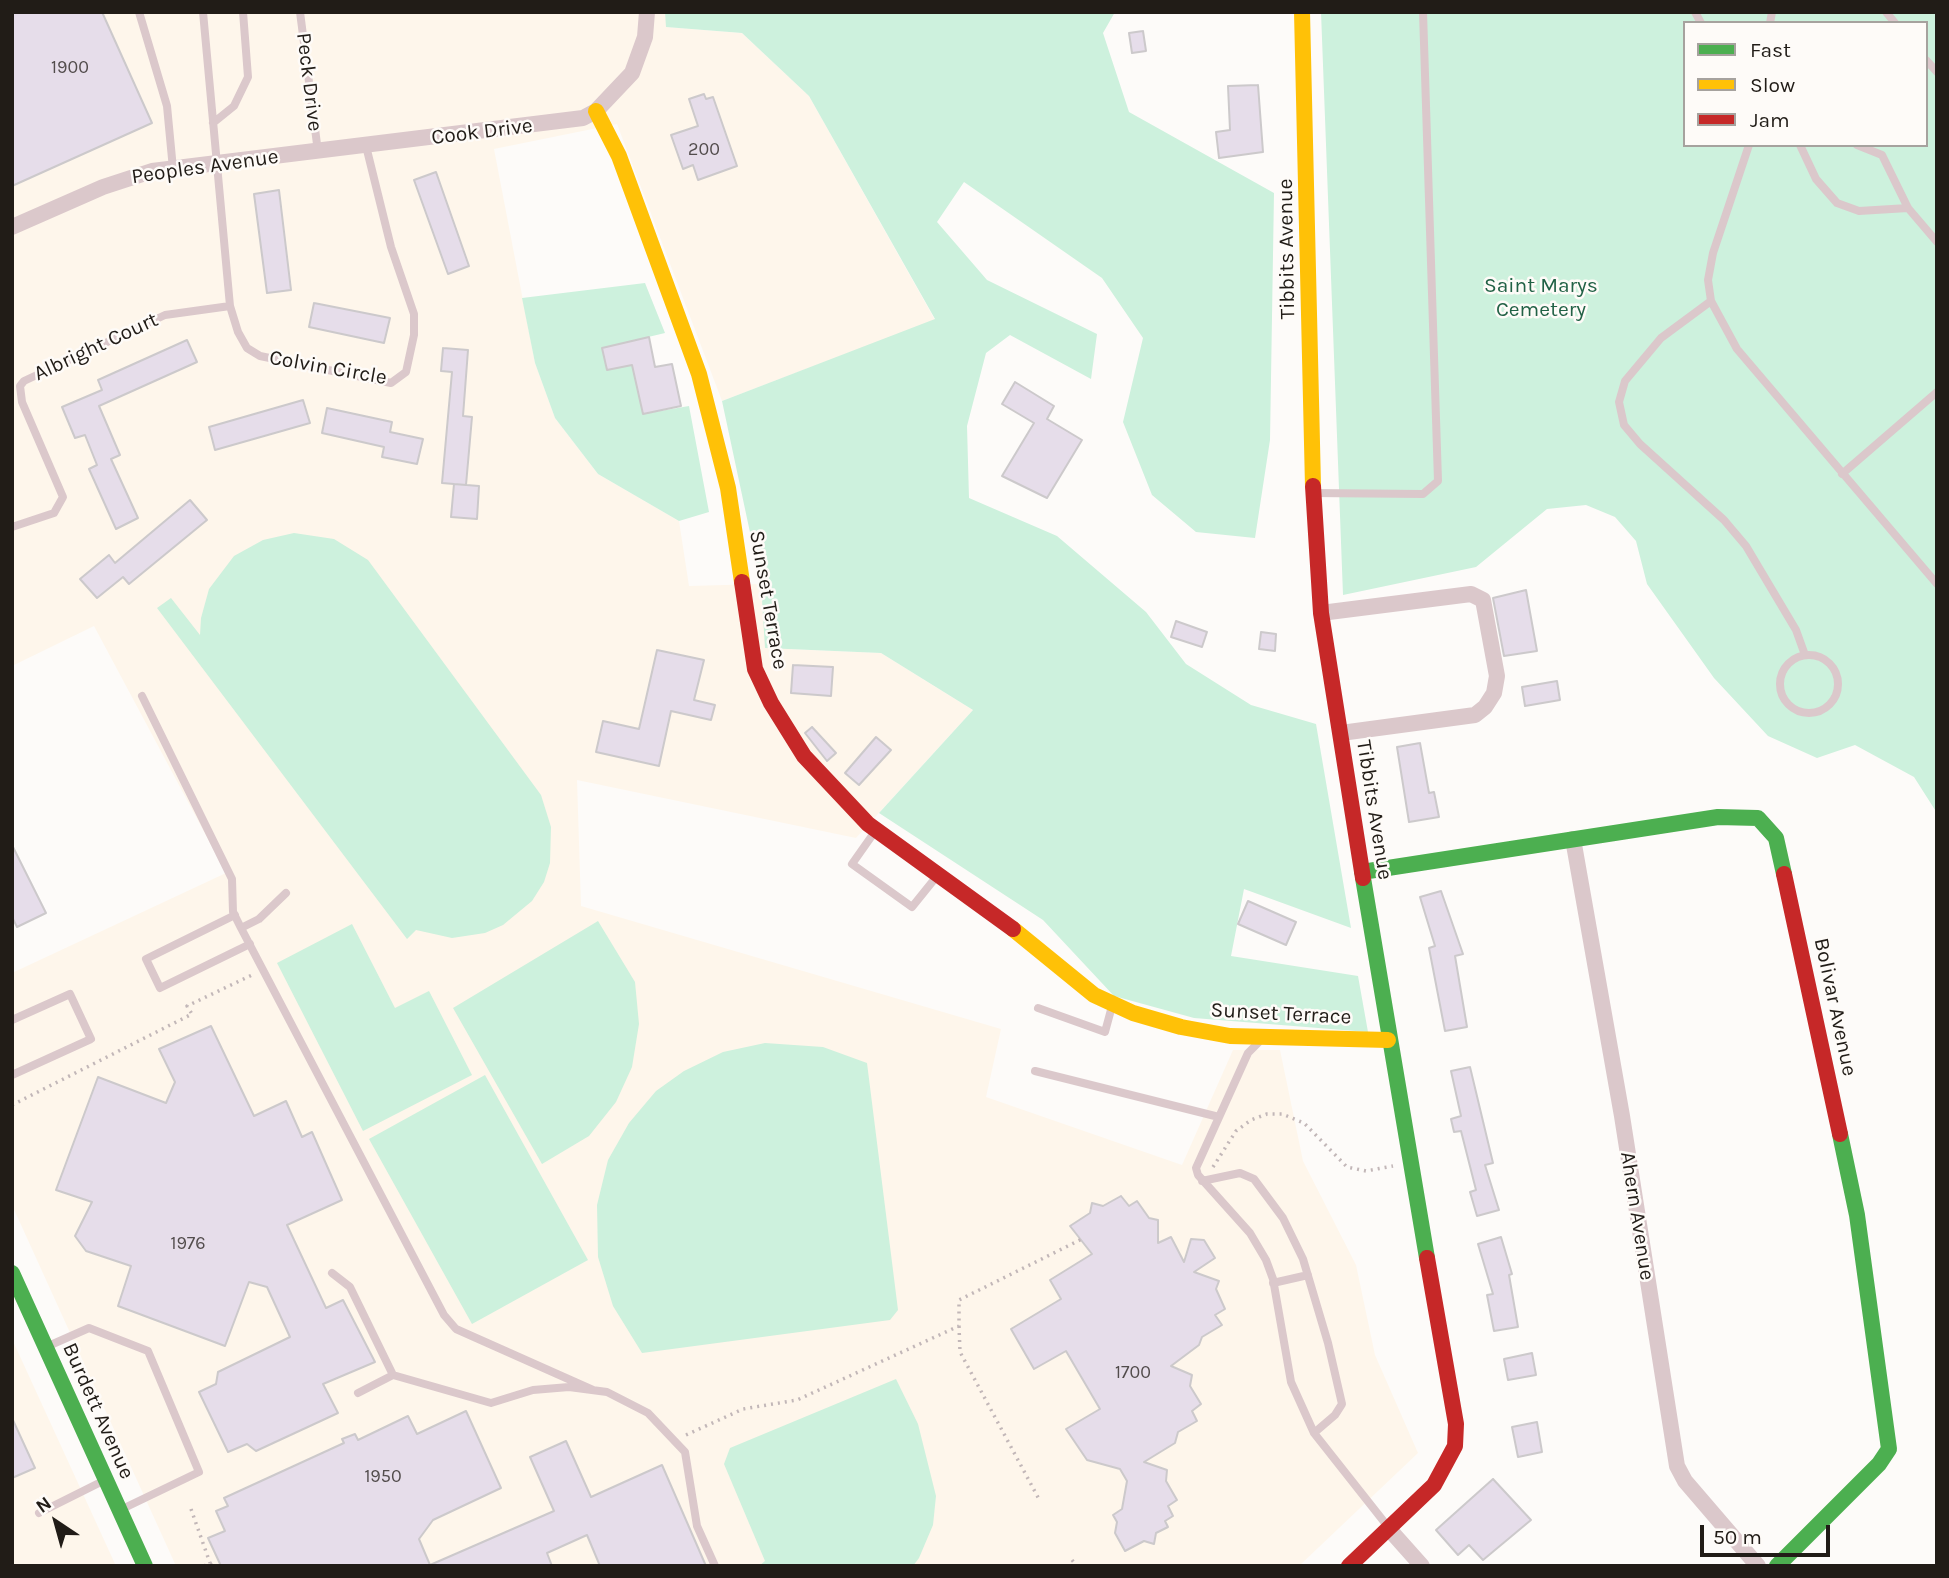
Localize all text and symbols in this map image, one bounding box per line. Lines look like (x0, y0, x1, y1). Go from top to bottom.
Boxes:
legend (1683, 21, 1928, 147)
street label: Peck Drive (290, 31, 328, 133)
text: Fast (1750, 38, 1791, 62)
house number: 1900 (51, 57, 89, 79)
text: Slow (1750, 73, 1795, 97)
text: Jam (1750, 108, 1790, 132)
street label: Cook Drive (430, 113, 534, 151)
house number: 200 (688, 139, 720, 161)
street label: Peoples Avenue (130, 144, 280, 190)
street label: Tibbits Avenue (1273, 178, 1301, 320)
park label: Saint Marys Cemetery (1484, 273, 1598, 323)
street label: Albright Court (30, 307, 162, 387)
street label: Colvin Circle (267, 345, 389, 391)
street label: Sunset Terrace (743, 528, 793, 672)
street label: Tibbits Avenue (1351, 738, 1397, 882)
street label: Bolivar Avenue (1808, 936, 1862, 1078)
street label: Sunset Terrace (1210, 998, 1352, 1030)
street label: Ahern Avenue (1614, 1150, 1660, 1282)
house number: 1976 (170, 1233, 206, 1255)
street label: Burdett Avenue (57, 1339, 139, 1483)
house number: 1700 (1115, 1362, 1151, 1384)
house number: 1950 (364, 1466, 402, 1488)
north arrow (21, 1487, 91, 1557)
text: N (32, 1492, 56, 1518)
scale bar (1704, 1512, 1834, 1556)
text: 50 m (1713, 1525, 1762, 1549)

